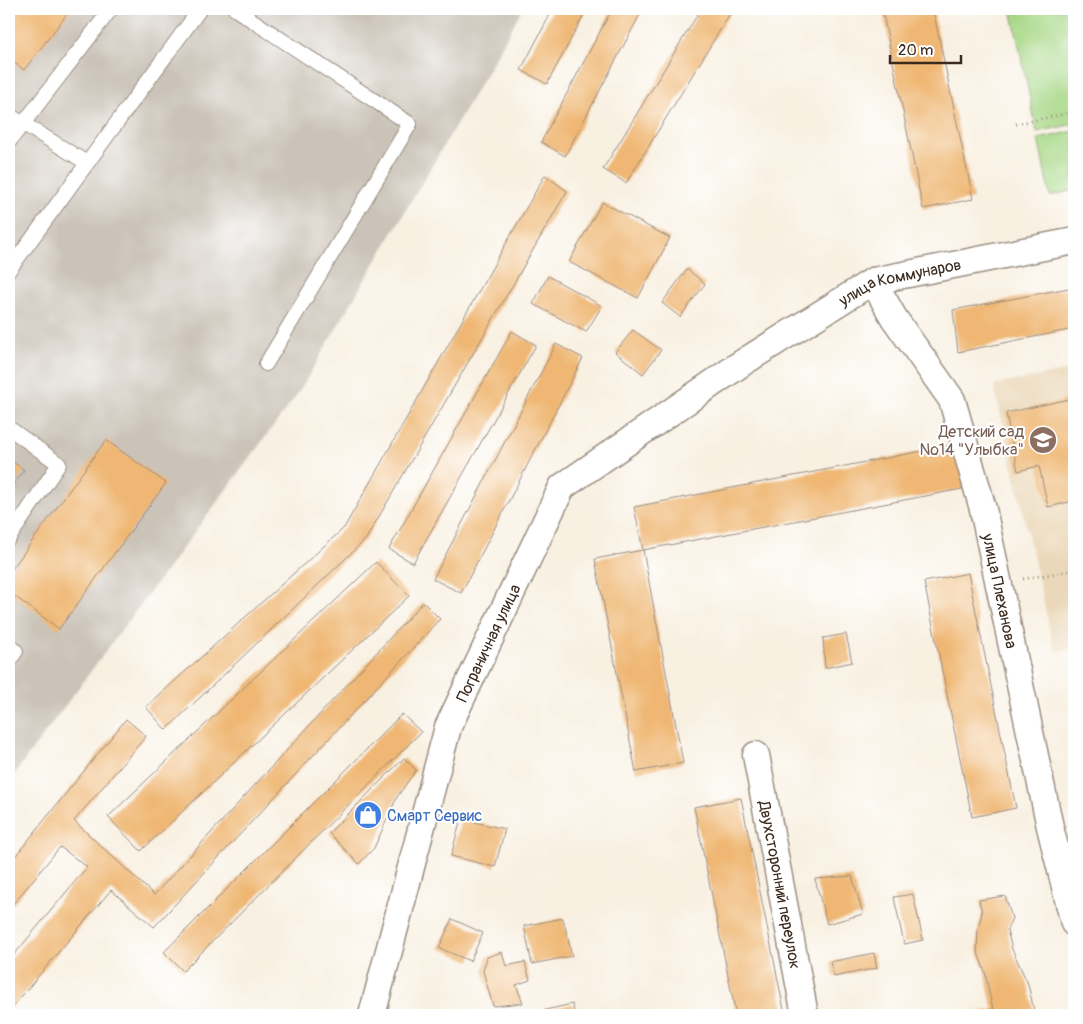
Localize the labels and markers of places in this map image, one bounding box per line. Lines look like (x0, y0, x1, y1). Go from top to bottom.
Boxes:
place label: Детский сад №14 "Улыбка" (919, 422, 1024, 460)
school or university icon: Детский сад №14 "Улыбка" (1028, 425, 1058, 455)
shop icon: Смарт Сервис (353, 800, 383, 830)
place label: Смарт Сервис (387, 806, 482, 826)

